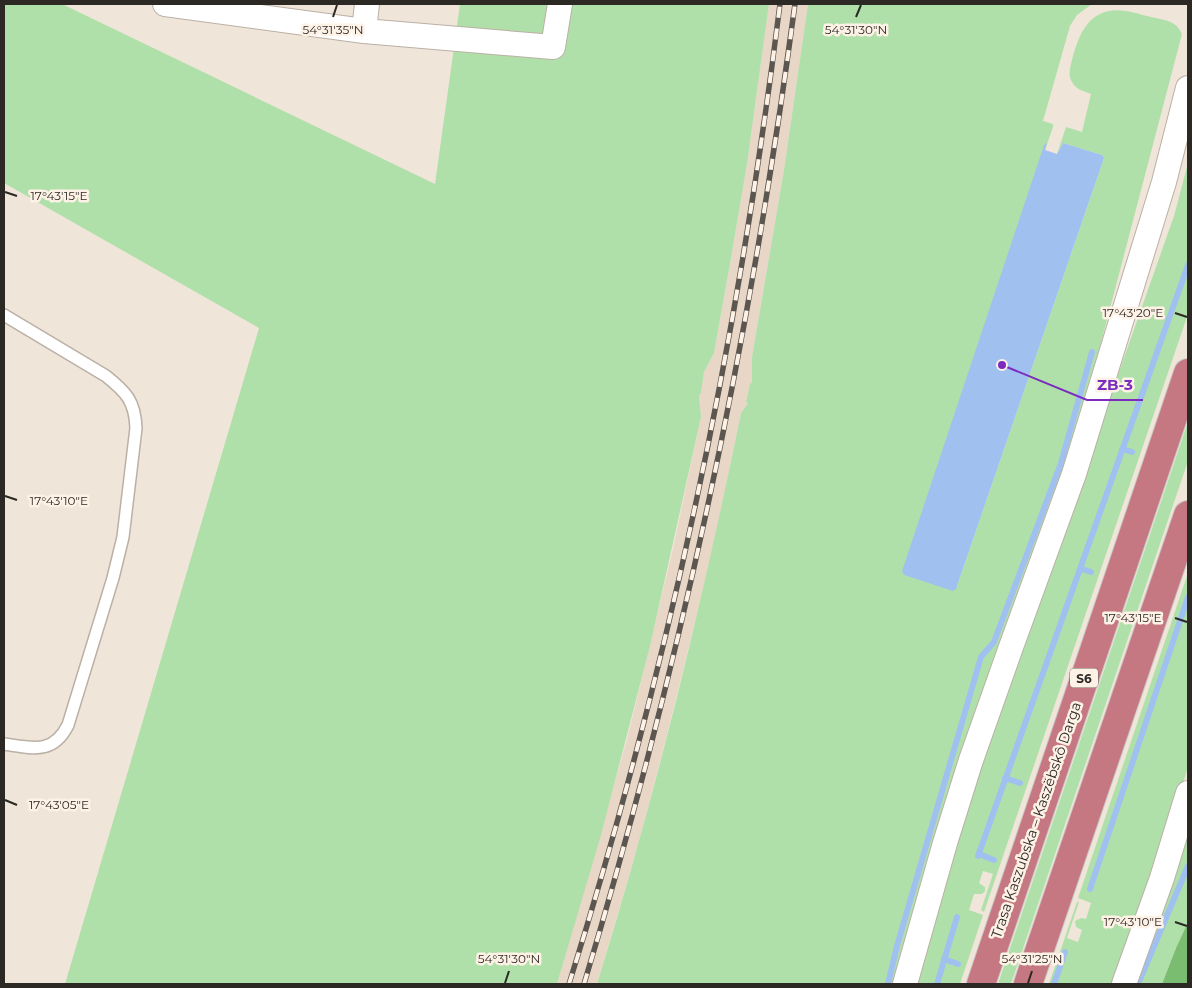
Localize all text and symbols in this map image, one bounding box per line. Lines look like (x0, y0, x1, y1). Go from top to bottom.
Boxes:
text: 54°31'35"N (303, 22, 364, 37)
text: 54°31'30"N (825, 22, 887, 37)
text: 17°43'15"E (30, 188, 88, 203)
text: 17°43'20"E (1103, 305, 1163, 320)
callout: ZB-3 (1087, 370, 1143, 400)
text: ZB-3 (1097, 375, 1133, 394)
text: 17°43'10"E (30, 493, 88, 508)
text: 17°43'15"E (1104, 610, 1162, 625)
road number: S6 (1070, 668, 1098, 688)
street label: Trasa Kaszubska – Kaszëbskô Darga (987, 699, 1085, 941)
text: 17°43'05"E (29, 797, 89, 812)
text: 17°43'10"E (1104, 914, 1162, 929)
text: 54°31'30"N (478, 951, 540, 966)
text: 54°31'25"N (1001, 951, 1063, 966)

